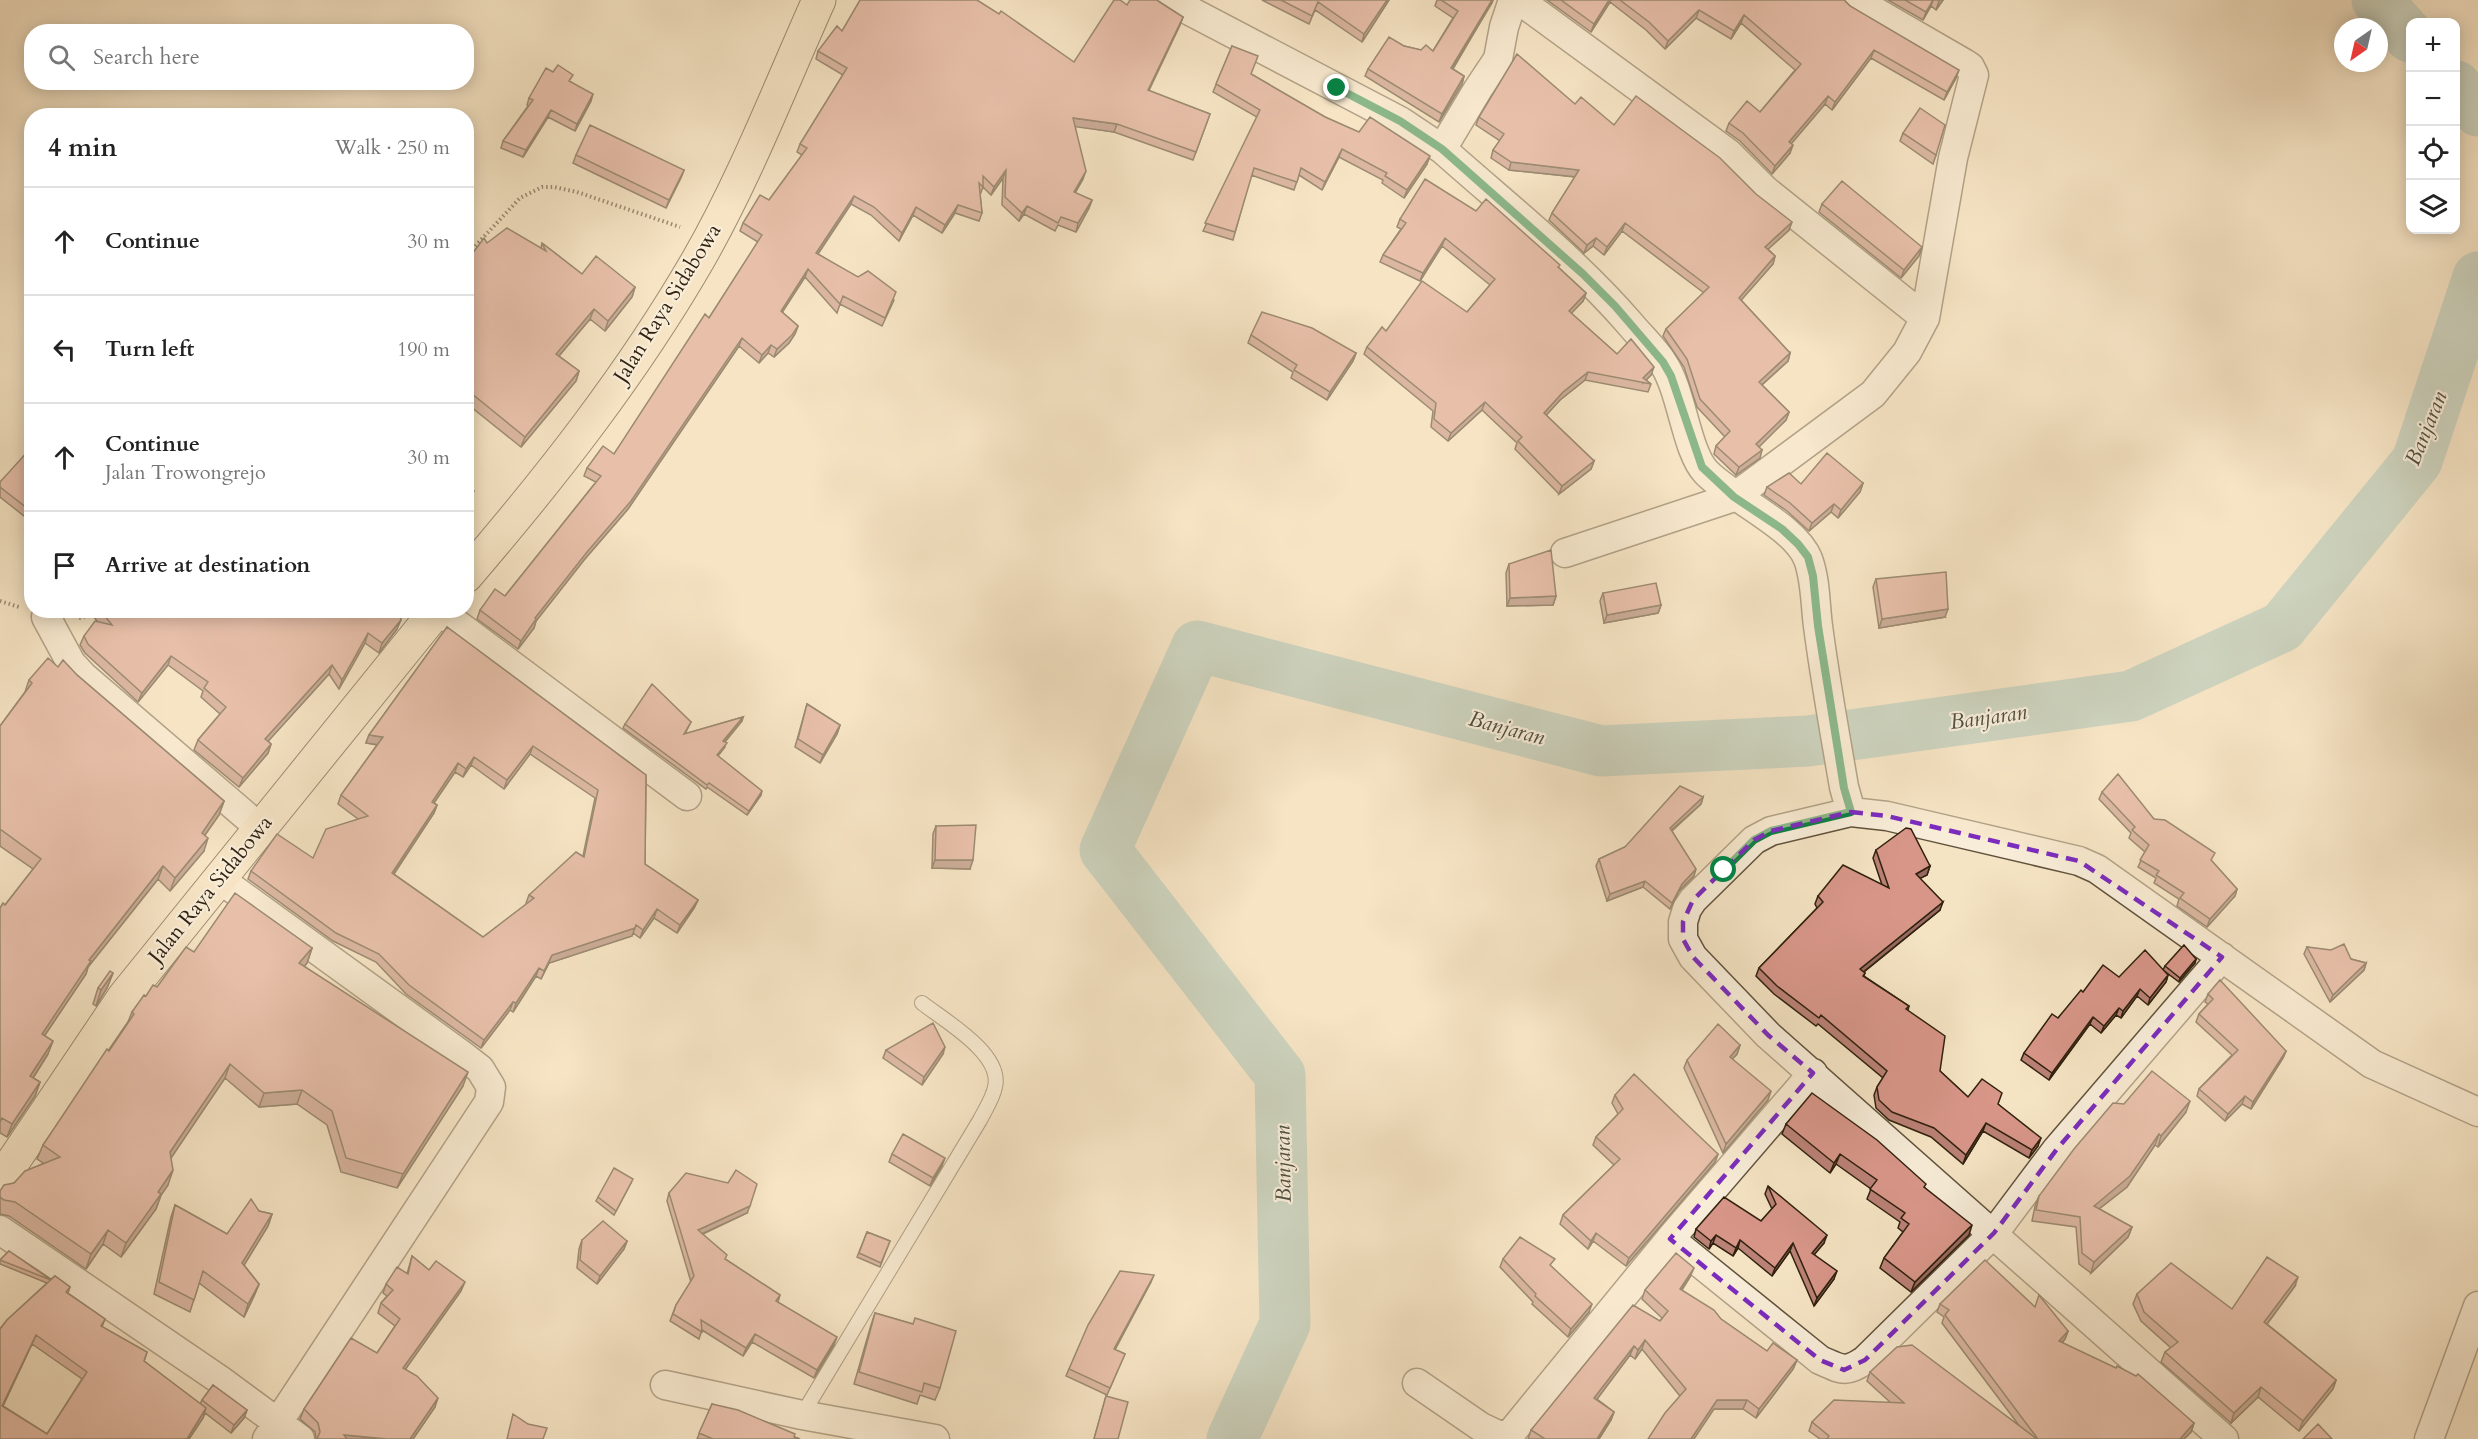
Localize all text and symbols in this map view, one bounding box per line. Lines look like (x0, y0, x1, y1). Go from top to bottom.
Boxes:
north arrow (2334, 18, 2388, 72)
map controls (2406, 18, 2460, 234)
button: + (2406, 18, 2460, 72)
search box (24, 24, 474, 90)
icon: search (45, 41, 78, 74)
text: Search here (93, 42, 200, 72)
button: − (2406, 72, 2460, 126)
route end (1323, 74, 1349, 100)
button: locate (2406, 126, 2460, 180)
text: 4 min (48, 130, 117, 165)
text: Walk · 250 m (335, 134, 450, 161)
button: layers (2406, 180, 2460, 234)
street label: Jalan Raya Sidabowa (605, 218, 728, 391)
icon: ahead (48, 225, 81, 258)
text: Continue (105, 226, 200, 256)
text: 30 m (407, 228, 450, 255)
icon: left (48, 333, 81, 366)
text: Turn left (105, 334, 194, 364)
text: 190 m (397, 336, 450, 363)
water label: Banjaran (2398, 387, 2454, 470)
text: Continue (105, 429, 200, 459)
icon: ahead (48, 441, 81, 474)
text: 30 m (407, 444, 450, 471)
text: Jalan Trowongrejo (105, 459, 266, 486)
icon: arrive (48, 549, 81, 582)
text: Arrive at destination (105, 550, 310, 580)
water label: Banjaran (1948, 697, 2029, 737)
water label: Banjaran (1465, 703, 1548, 753)
street label: Jalan Raya Sidabowa (140, 809, 279, 972)
route start (1710, 856, 1736, 882)
water label: Banjaran (1267, 1125, 1299, 1203)

